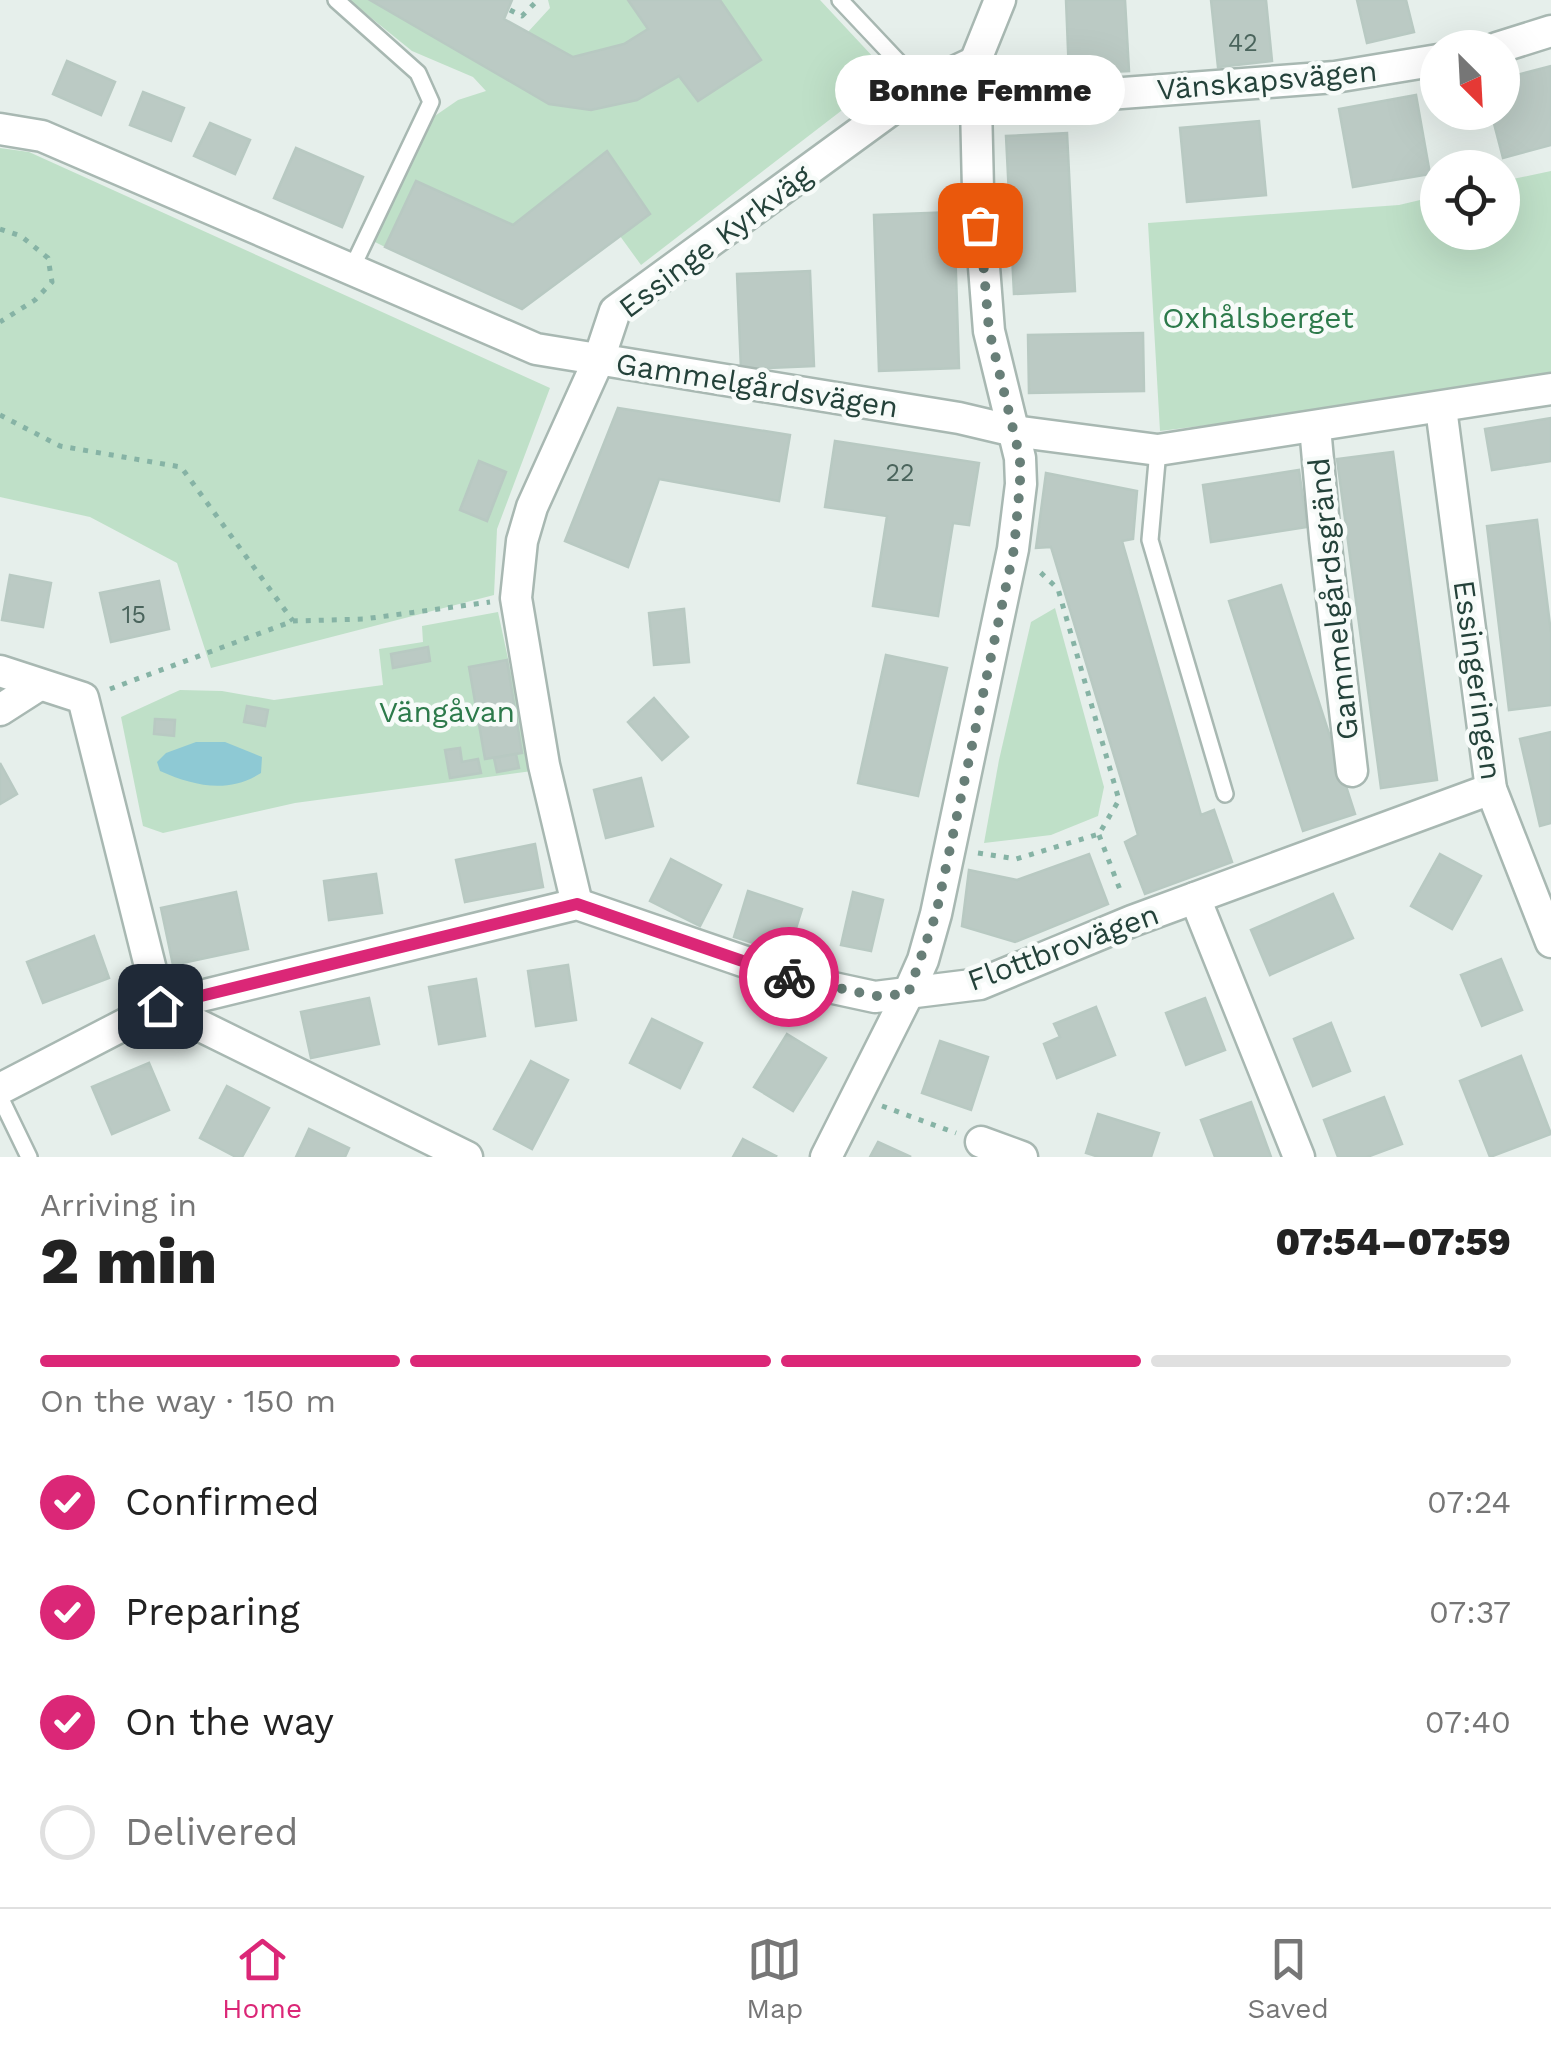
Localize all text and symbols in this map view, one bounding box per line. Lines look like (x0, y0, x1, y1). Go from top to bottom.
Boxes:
house number: 42 (1228, 28, 1258, 57)
north arrow (1420, 30, 1520, 130)
map controls (1420, 30, 1520, 250)
street label: Vänskapsvägen (1155, 53, 1379, 107)
callout: Bonne Femme (835, 55, 1125, 125)
text: Bonne Femme (868, 71, 1092, 109)
button: locate (1420, 150, 1520, 250)
street label: Essinge Kyrkväg (612, 157, 818, 325)
pin (938, 183, 1023, 268)
icon: bag (953, 198, 1008, 253)
park label: Oxhålsberget (1162, 300, 1354, 335)
street label: Gammelgårdsvägen (613, 345, 901, 425)
street label: Gammelgårdsgränd (1301, 456, 1365, 742)
house number: 22 (885, 458, 915, 487)
street label: Essingeringen (1447, 578, 1509, 782)
house number: 15 (122, 600, 146, 629)
park label: Vängåvan (379, 694, 515, 729)
street label: Flottbrovägen (963, 896, 1163, 998)
courier (739, 927, 839, 1027)
icon: bike (762, 950, 817, 1005)
pin (118, 964, 203, 1049)
icon: home (133, 979, 188, 1034)
text: Arriving in (40, 1186, 197, 1224)
text: 07:54–07:59 (1276, 1220, 1511, 1264)
text: 2 min (40, 1223, 217, 1299)
text: On the way · 150 m (40, 1382, 336, 1420)
icon: check (40, 1475, 95, 1530)
text: Confirmed (125, 1480, 320, 1524)
text: 07:24 (1427, 1483, 1511, 1521)
icon: check (40, 1585, 95, 1640)
text: Preparing (125, 1590, 300, 1634)
text: 07:37 (1429, 1593, 1511, 1631)
icon: check (40, 1695, 95, 1750)
text: On the way (125, 1700, 334, 1744)
text: 07:40 (1425, 1703, 1511, 1741)
text: Delivered (125, 1810, 298, 1854)
tab: Home (222, 1932, 302, 2025)
tab: Map (746, 1932, 803, 2025)
tab: Saved (1248, 1932, 1329, 2025)

